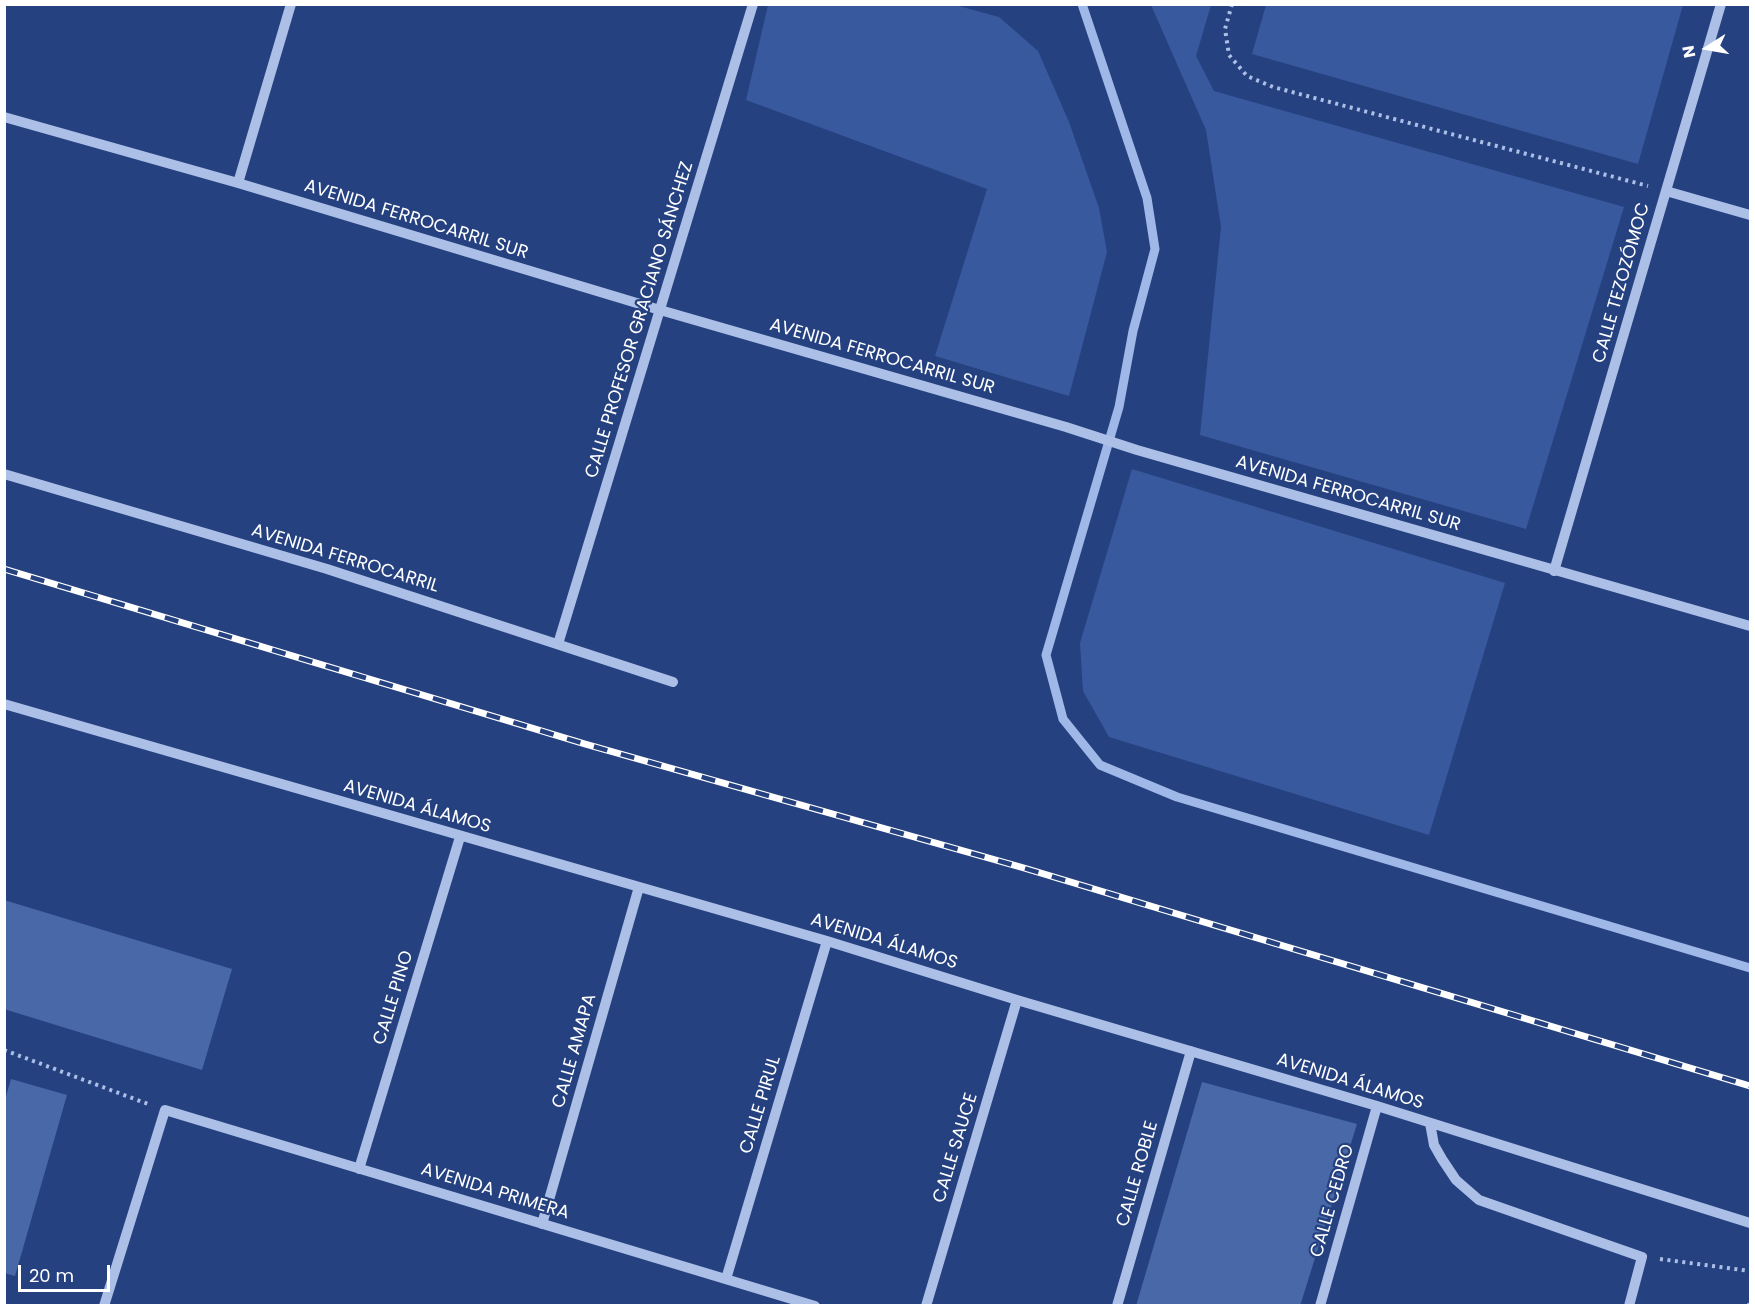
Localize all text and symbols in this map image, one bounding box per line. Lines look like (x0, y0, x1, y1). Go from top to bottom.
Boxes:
north arrow (1677, 18, 1737, 78)
text: N (1676, 43, 1701, 60)
street label: CALLE PROFESOR GRACIANO SÁNCHEZ (581, 159, 699, 481)
street label: AVENIDA FERROCARRIL SUR (301, 176, 531, 264)
street label: CALLE TEZOZÓMOC (1589, 200, 1655, 366)
street label: AVENIDA FERROCARRIL SUR (767, 314, 997, 400)
street label: AVENIDA FERROCARRIL SUR (1233, 451, 1463, 537)
street label: AVENIDA FERROCARRIL (249, 520, 441, 598)
street label: AVENIDA ÁLAMOS (341, 776, 493, 838)
street label: AVENIDA ÁLAMOS (808, 909, 960, 975)
street label: CALLE PINO (369, 948, 419, 1048)
street label: CALLE AMAPA (548, 991, 602, 1111)
street label: AVENIDA ÁLAMOS (1274, 1049, 1426, 1115)
street label: CALLE PIRUL (736, 1053, 786, 1157)
street label: CALLE SAUCE (929, 1091, 983, 1205)
street label: CALLE ROBLE (1113, 1119, 1163, 1229)
street label: CALLE CEDRO (1307, 1142, 1359, 1260)
street label: AVENIDA PRIMERA (418, 1159, 572, 1225)
scale bar (21, 1253, 112, 1291)
text: 20 m (29, 1263, 74, 1288)

